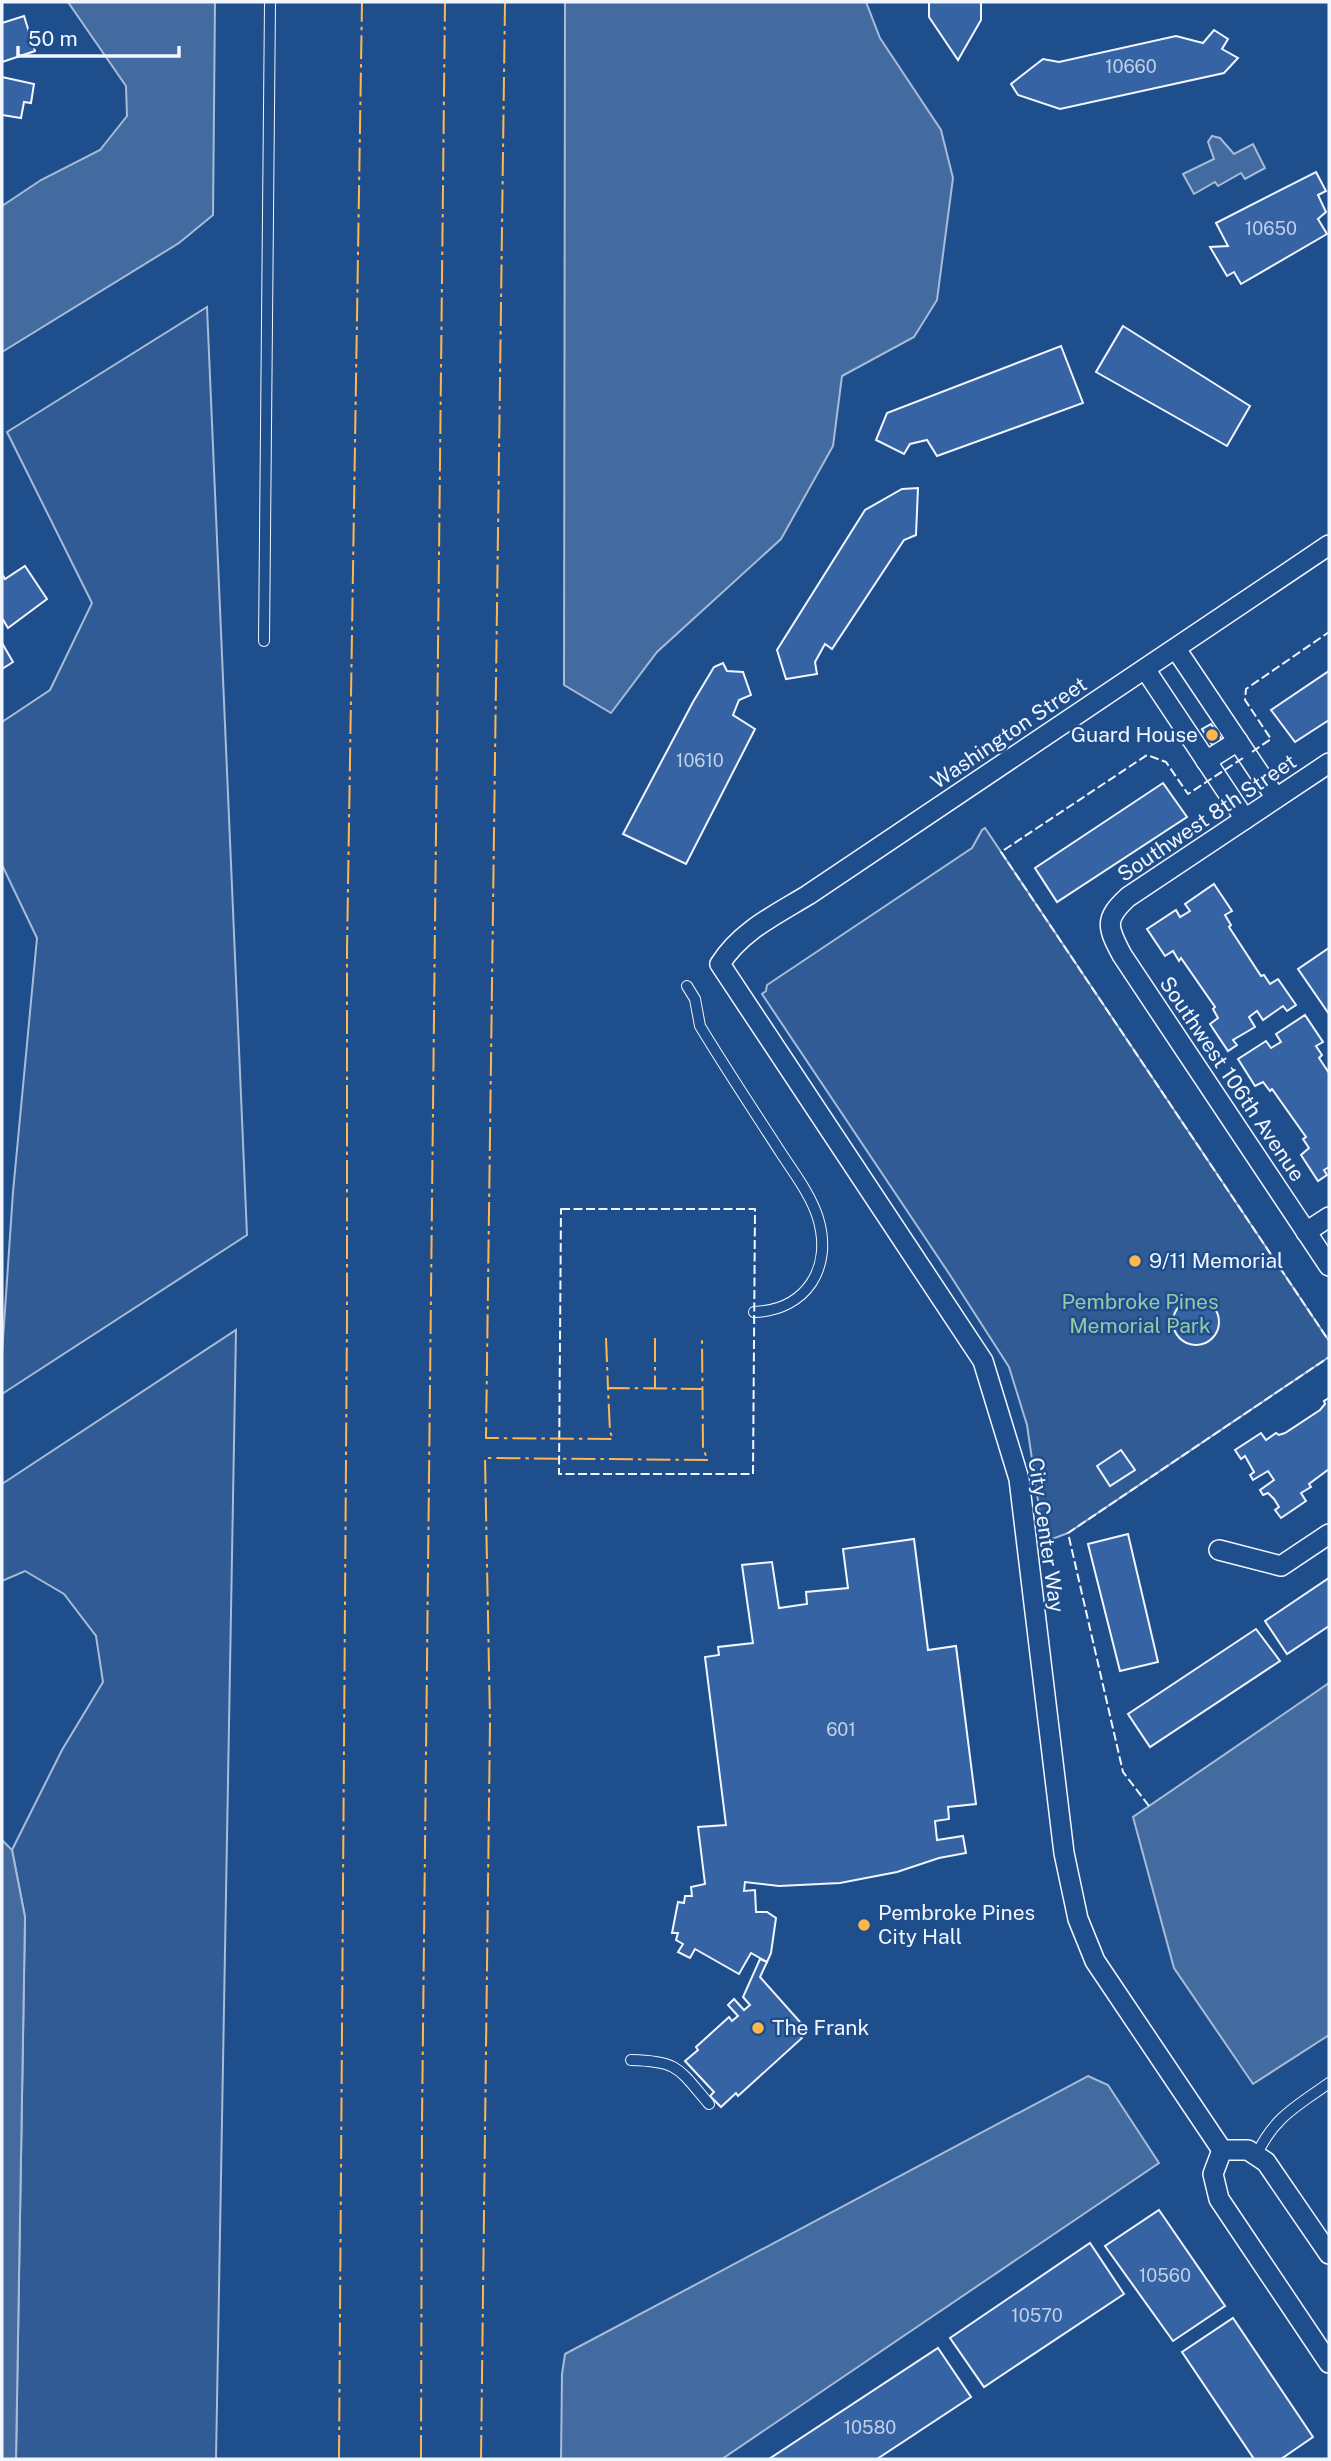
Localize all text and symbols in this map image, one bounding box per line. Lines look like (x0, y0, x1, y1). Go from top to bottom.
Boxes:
scale bar (18, 14, 178, 58)
text: 50 m (28, 26, 78, 51)
house number: 10660 (1105, 56, 1157, 77)
house number: 10650 (1245, 218, 1297, 239)
street label: Washington Street (926, 671, 1091, 794)
place label: Guard House (1071, 722, 1198, 747)
marker: Guard House (1204, 727, 1220, 743)
street label: Southwest 8th Street (1113, 749, 1301, 887)
house number: 10610 (676, 750, 724, 771)
street label: Southwest 106th Avenue (1155, 972, 1310, 1186)
place label: 9/11 Memorial (1149, 1248, 1283, 1273)
marker: 9/11 Memorial (1127, 1253, 1143, 1269)
park label: Pembroke Pines Memorial Park (1061, 1289, 1219, 1338)
street label: City Center Way (1023, 1456, 1070, 1614)
house number: 601 (826, 1719, 856, 1740)
place label: Pembroke Pines City Hall (878, 1900, 1035, 1949)
marker: Pembroke Pines City Hall (856, 1917, 872, 1933)
place label: The Frank (772, 2015, 869, 2040)
marker: The Frank (750, 2020, 766, 2036)
house number: 10560 (1139, 2265, 1191, 2286)
house number: 10570 (1011, 2305, 1063, 2326)
house number: 10580 (844, 2417, 896, 2438)

